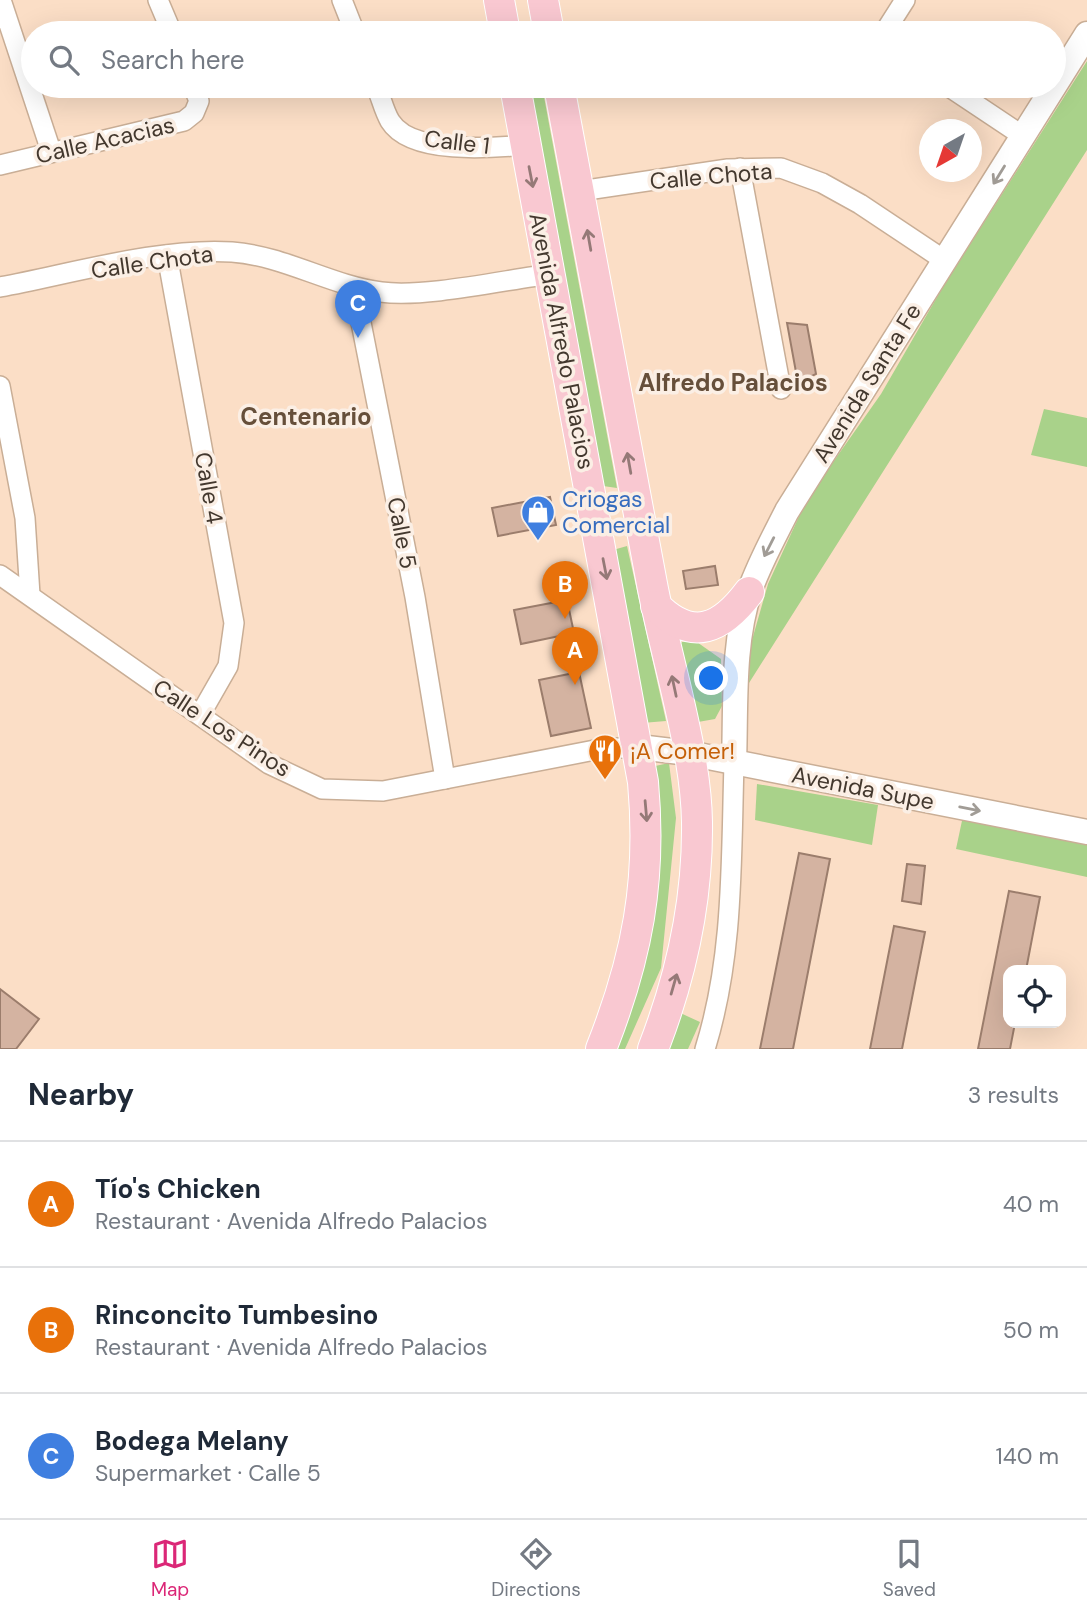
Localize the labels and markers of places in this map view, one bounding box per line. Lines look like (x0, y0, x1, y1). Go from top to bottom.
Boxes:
pin: C (335, 280, 381, 338)
place label: Criogas Comercial (562, 484, 670, 540)
shop icon: Criogas Comercial (519, 493, 557, 542)
pin: B (542, 561, 588, 619)
pin: A (552, 627, 598, 685)
restaurant icon: ¡A Comer! (586, 732, 624, 781)
place label: ¡A Comer! (630, 736, 735, 766)

